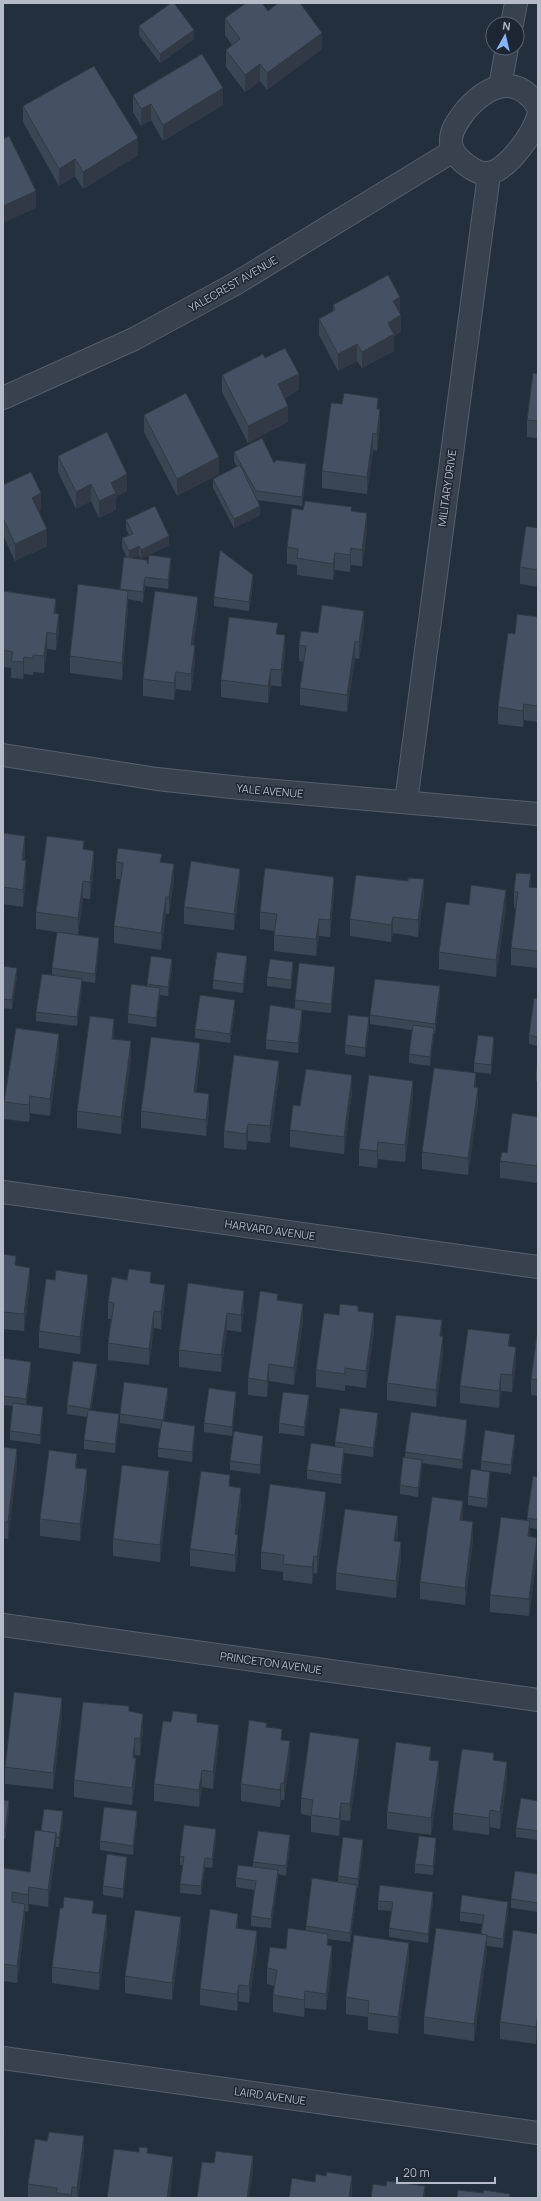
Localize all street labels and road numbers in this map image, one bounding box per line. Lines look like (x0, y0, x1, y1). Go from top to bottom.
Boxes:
street label: YALECREST AVENUE (185, 252, 280, 315)
street label: MILITARY DRIVE (434, 448, 459, 527)
street label: YALE AVENUE (236, 780, 304, 801)
street label: HARVARD AVENUE (224, 1216, 316, 1243)
street label: PRINCETON AVENUE (219, 1648, 323, 1677)
street label: LAIRD AVENUE (233, 2083, 307, 2108)

